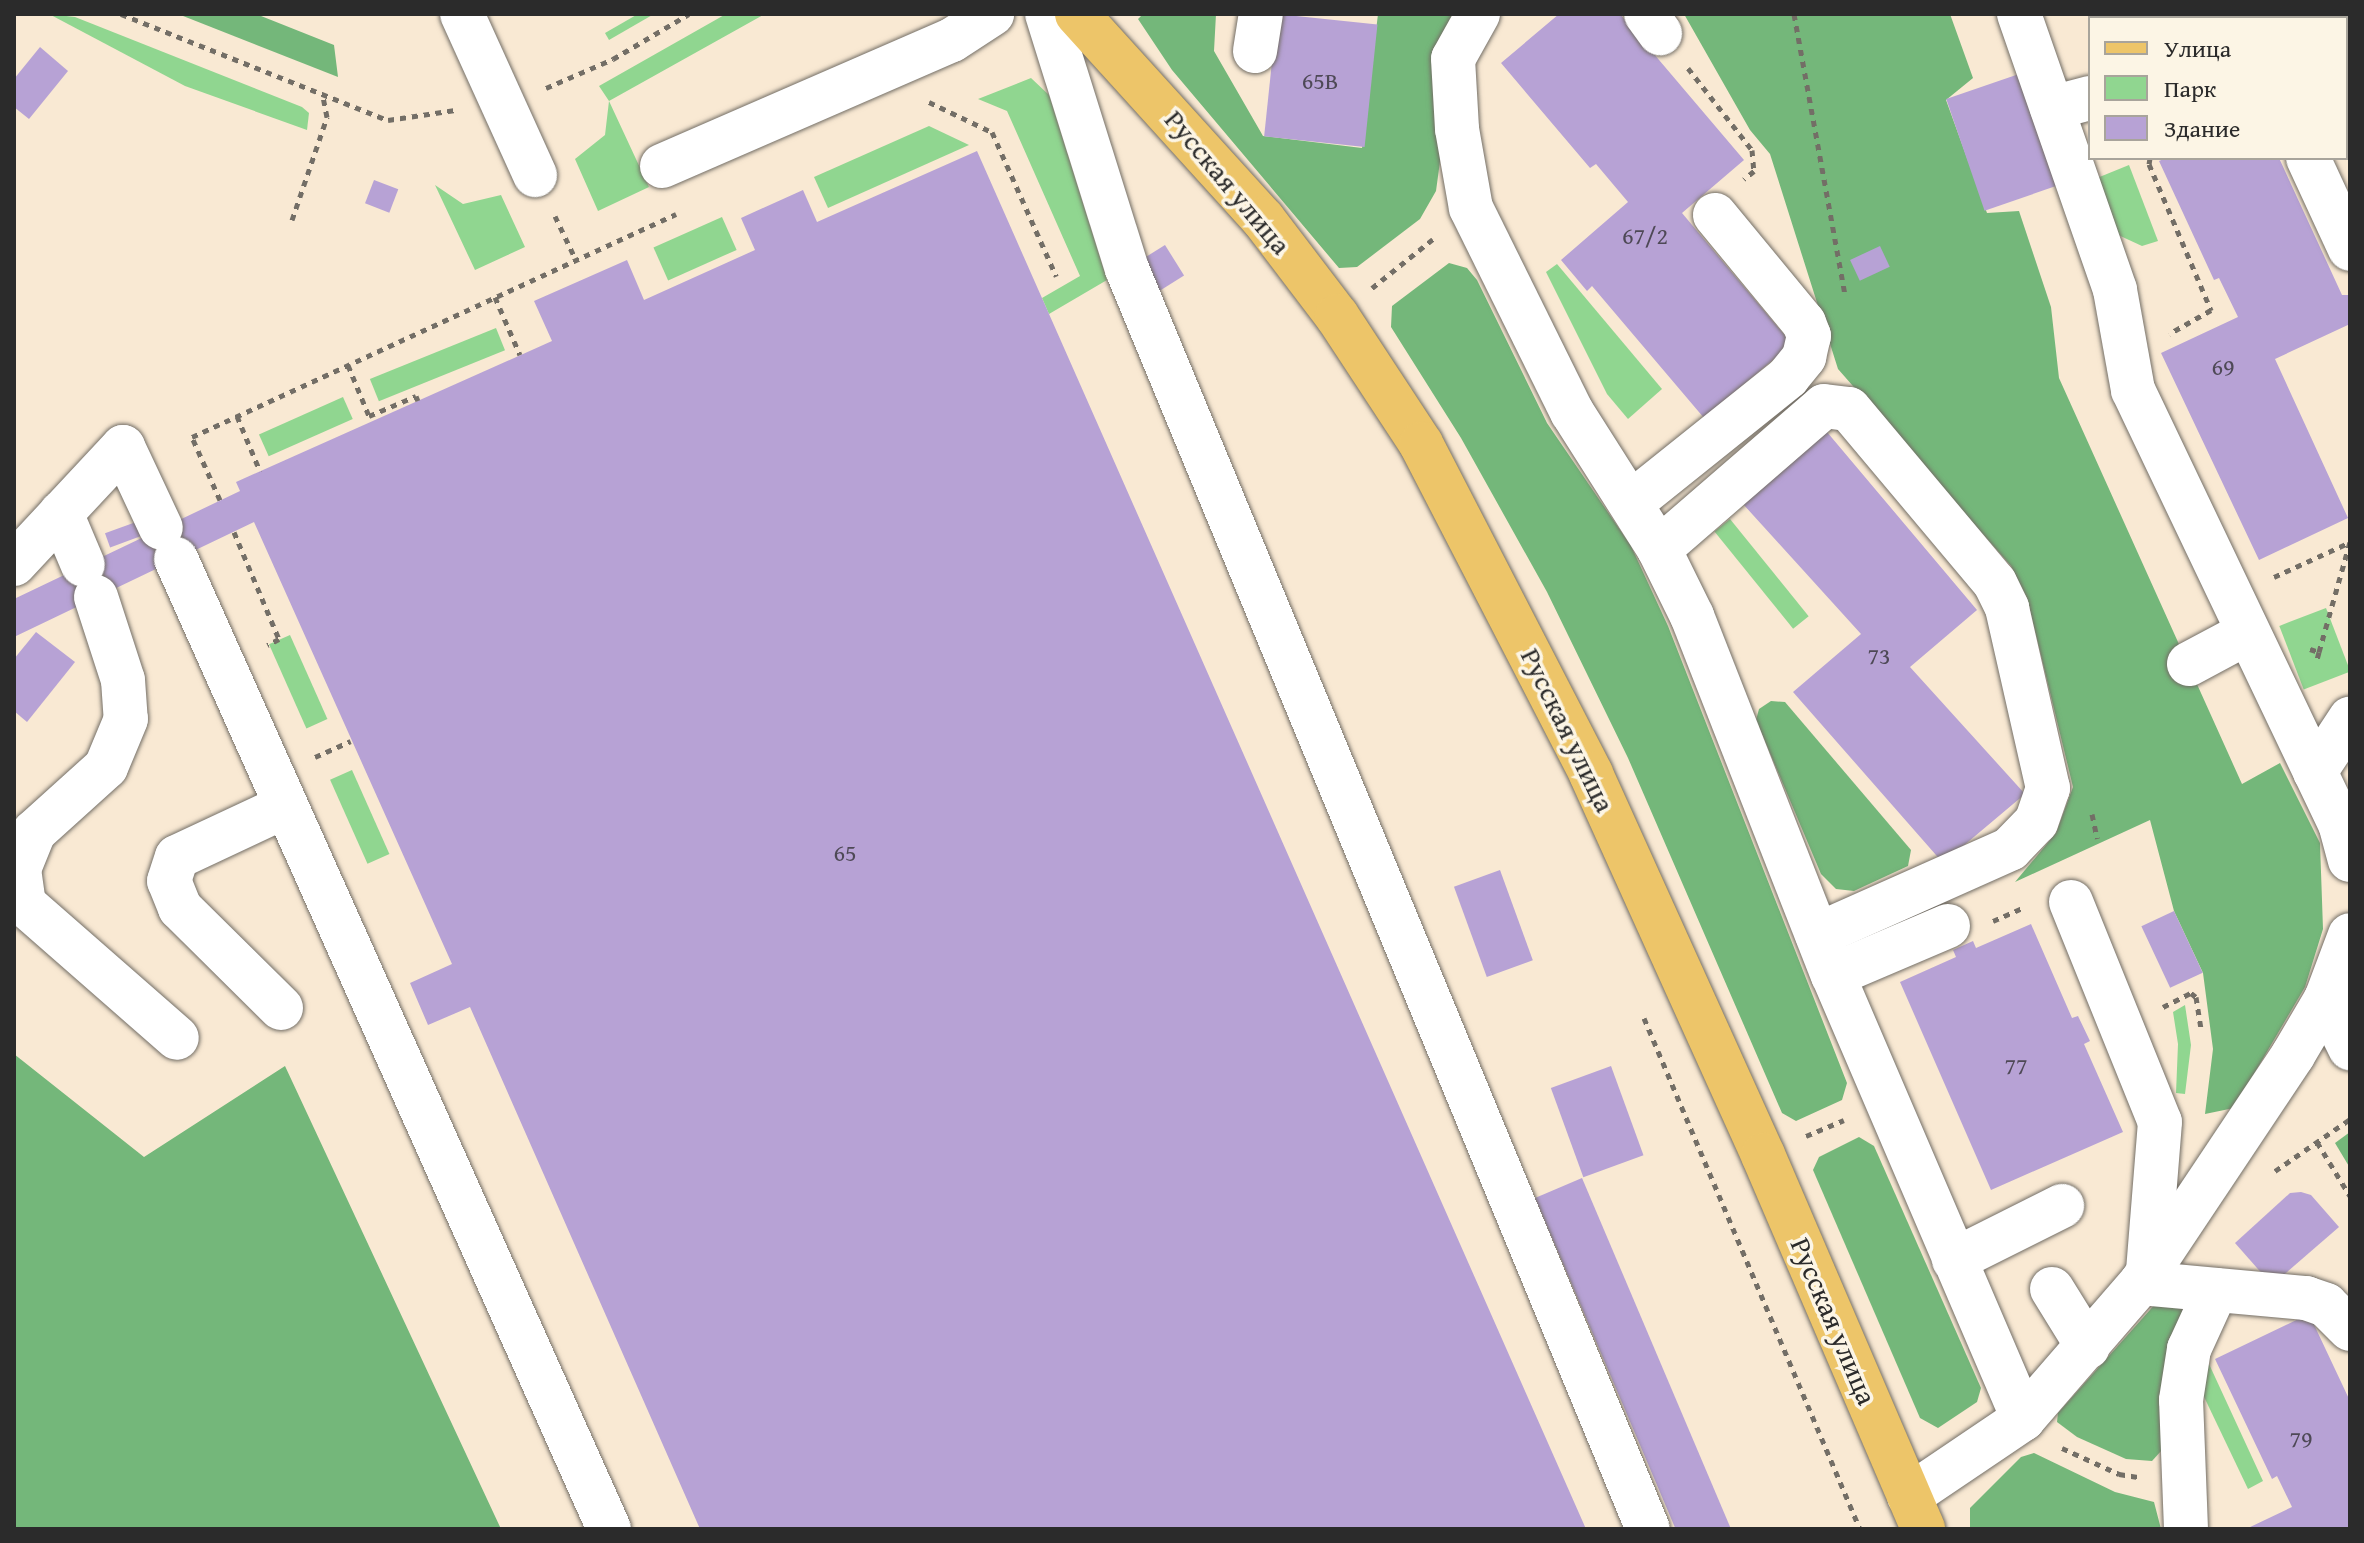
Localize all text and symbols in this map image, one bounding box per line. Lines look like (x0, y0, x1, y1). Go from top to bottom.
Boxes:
legend (2088, 16, 2348, 160)
text: Улица (2164, 31, 2231, 66)
house number: 65В (1302, 67, 1338, 95)
text: Парк (2164, 71, 2216, 106)
street label: Русская улица (1158, 103, 1298, 261)
text: Здание (2164, 111, 2240, 146)
house number: 67/2 (1622, 222, 1668, 250)
house number: 69 (2211, 353, 2235, 381)
house number: 73 (1867, 642, 1891, 670)
street label: Русская улица (1514, 643, 1622, 817)
house number: 65 (833, 839, 857, 867)
house number: 77 (2004, 1052, 2028, 1080)
street label: Русская улица (1784, 1232, 1884, 1410)
house number: 79 (2289, 1425, 2313, 1453)

